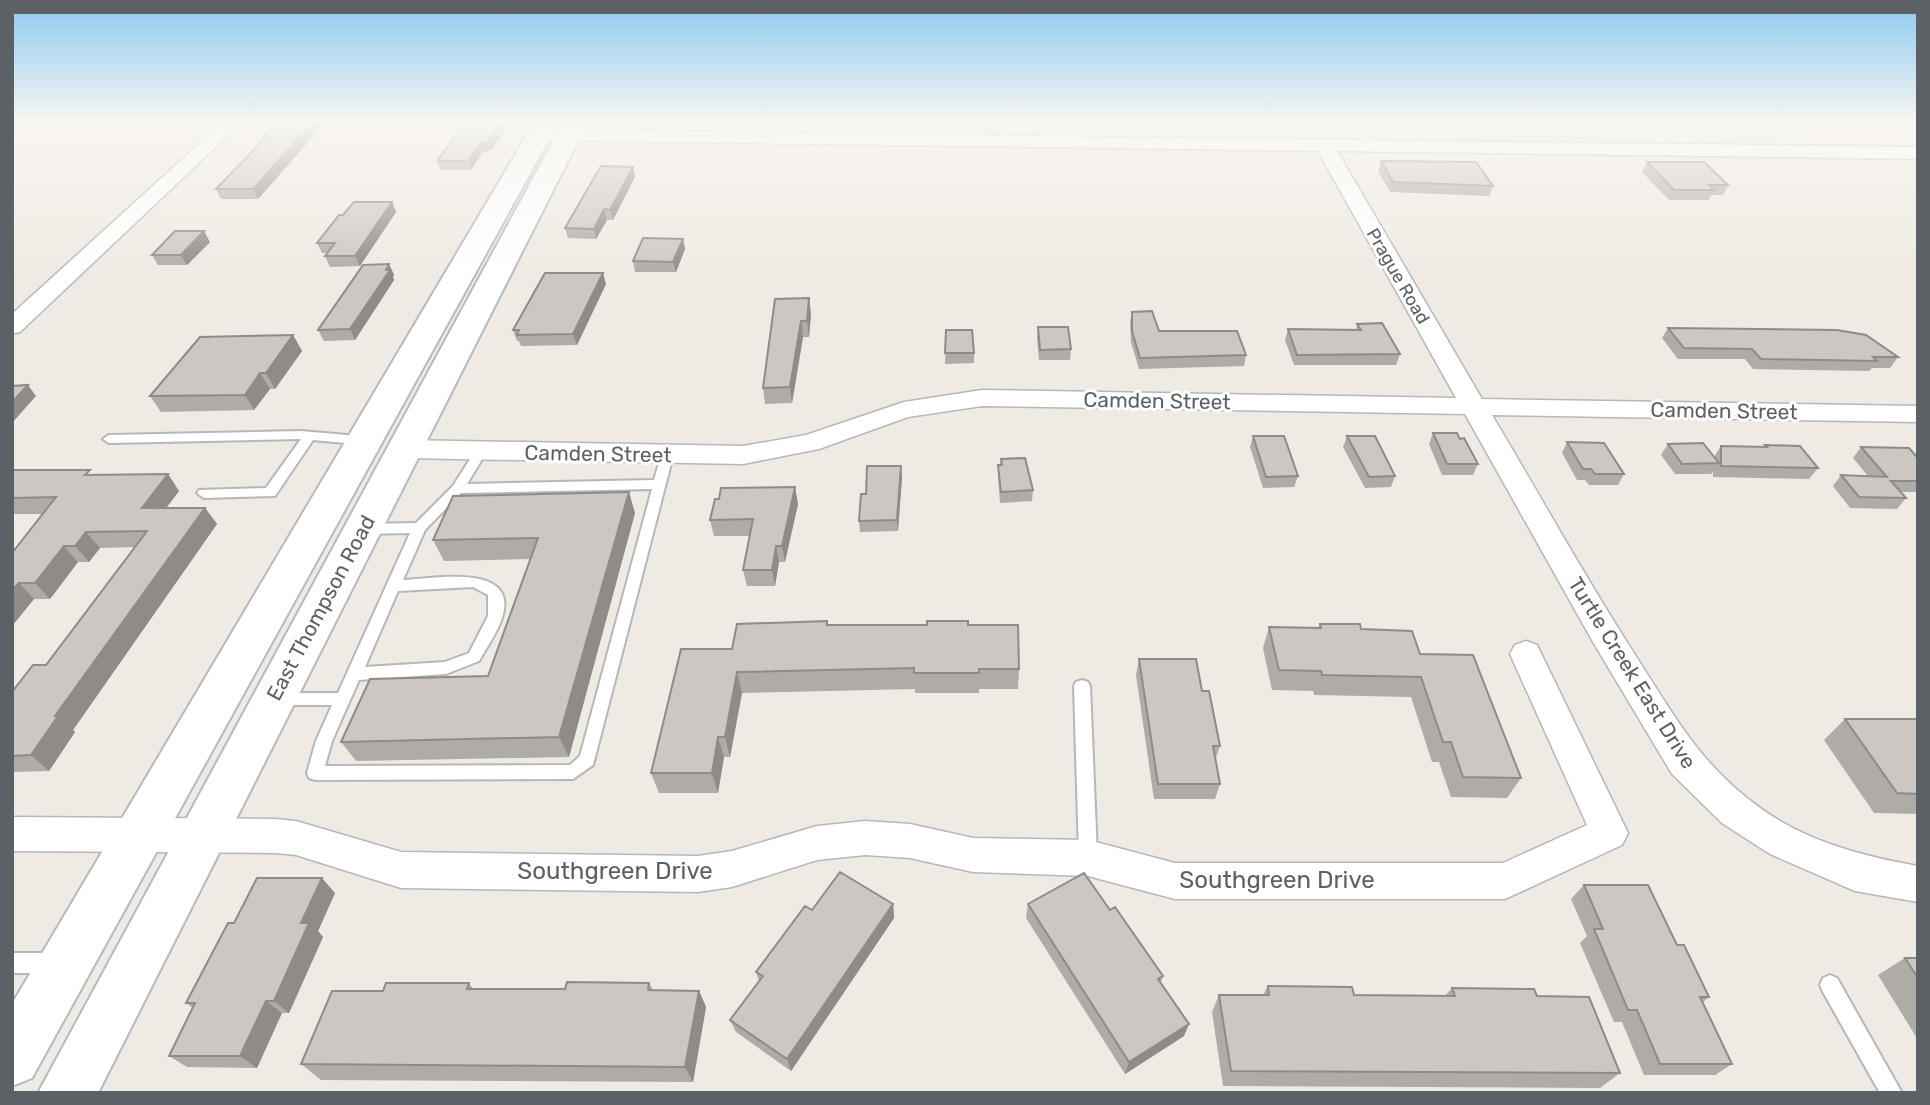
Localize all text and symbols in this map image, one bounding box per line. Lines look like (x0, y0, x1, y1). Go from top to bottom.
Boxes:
street label: Prague Road (1362, 224, 1434, 328)
street label: Camden Street (1083, 387, 1231, 414)
street label: Camden Street (1650, 397, 1798, 424)
street label: Camden Street (524, 440, 672, 467)
street label: East Thompson Road (261, 511, 380, 705)
street label: Turtle Creek East Drive (1563, 572, 1702, 773)
street label: Southgreen Drive (517, 857, 713, 885)
street label: Southgreen Drive (1179, 866, 1375, 894)

